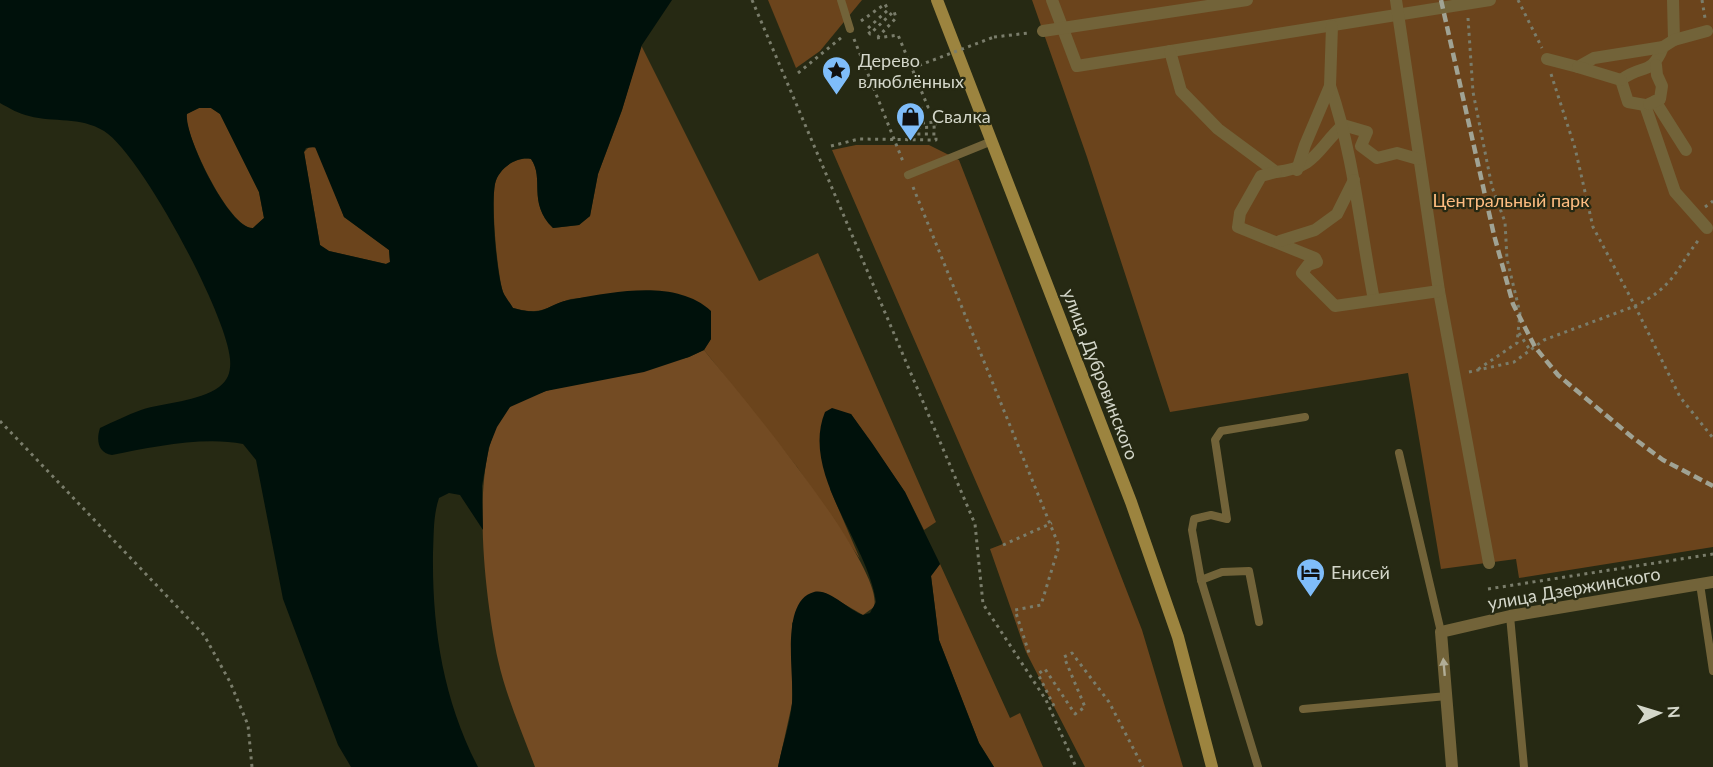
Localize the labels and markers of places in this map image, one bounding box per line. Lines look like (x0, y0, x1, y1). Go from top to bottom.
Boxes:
place label: Дерево влюблённых (858, 49, 964, 92)
place icon: Дерево влюблённых (821, 54, 853, 96)
shop icon: Свалка (895, 100, 927, 142)
place label: Свалка (932, 105, 991, 127)
hotel icon: Енисей (1294, 556, 1326, 598)
place label: Енисей (1331, 561, 1390, 583)

